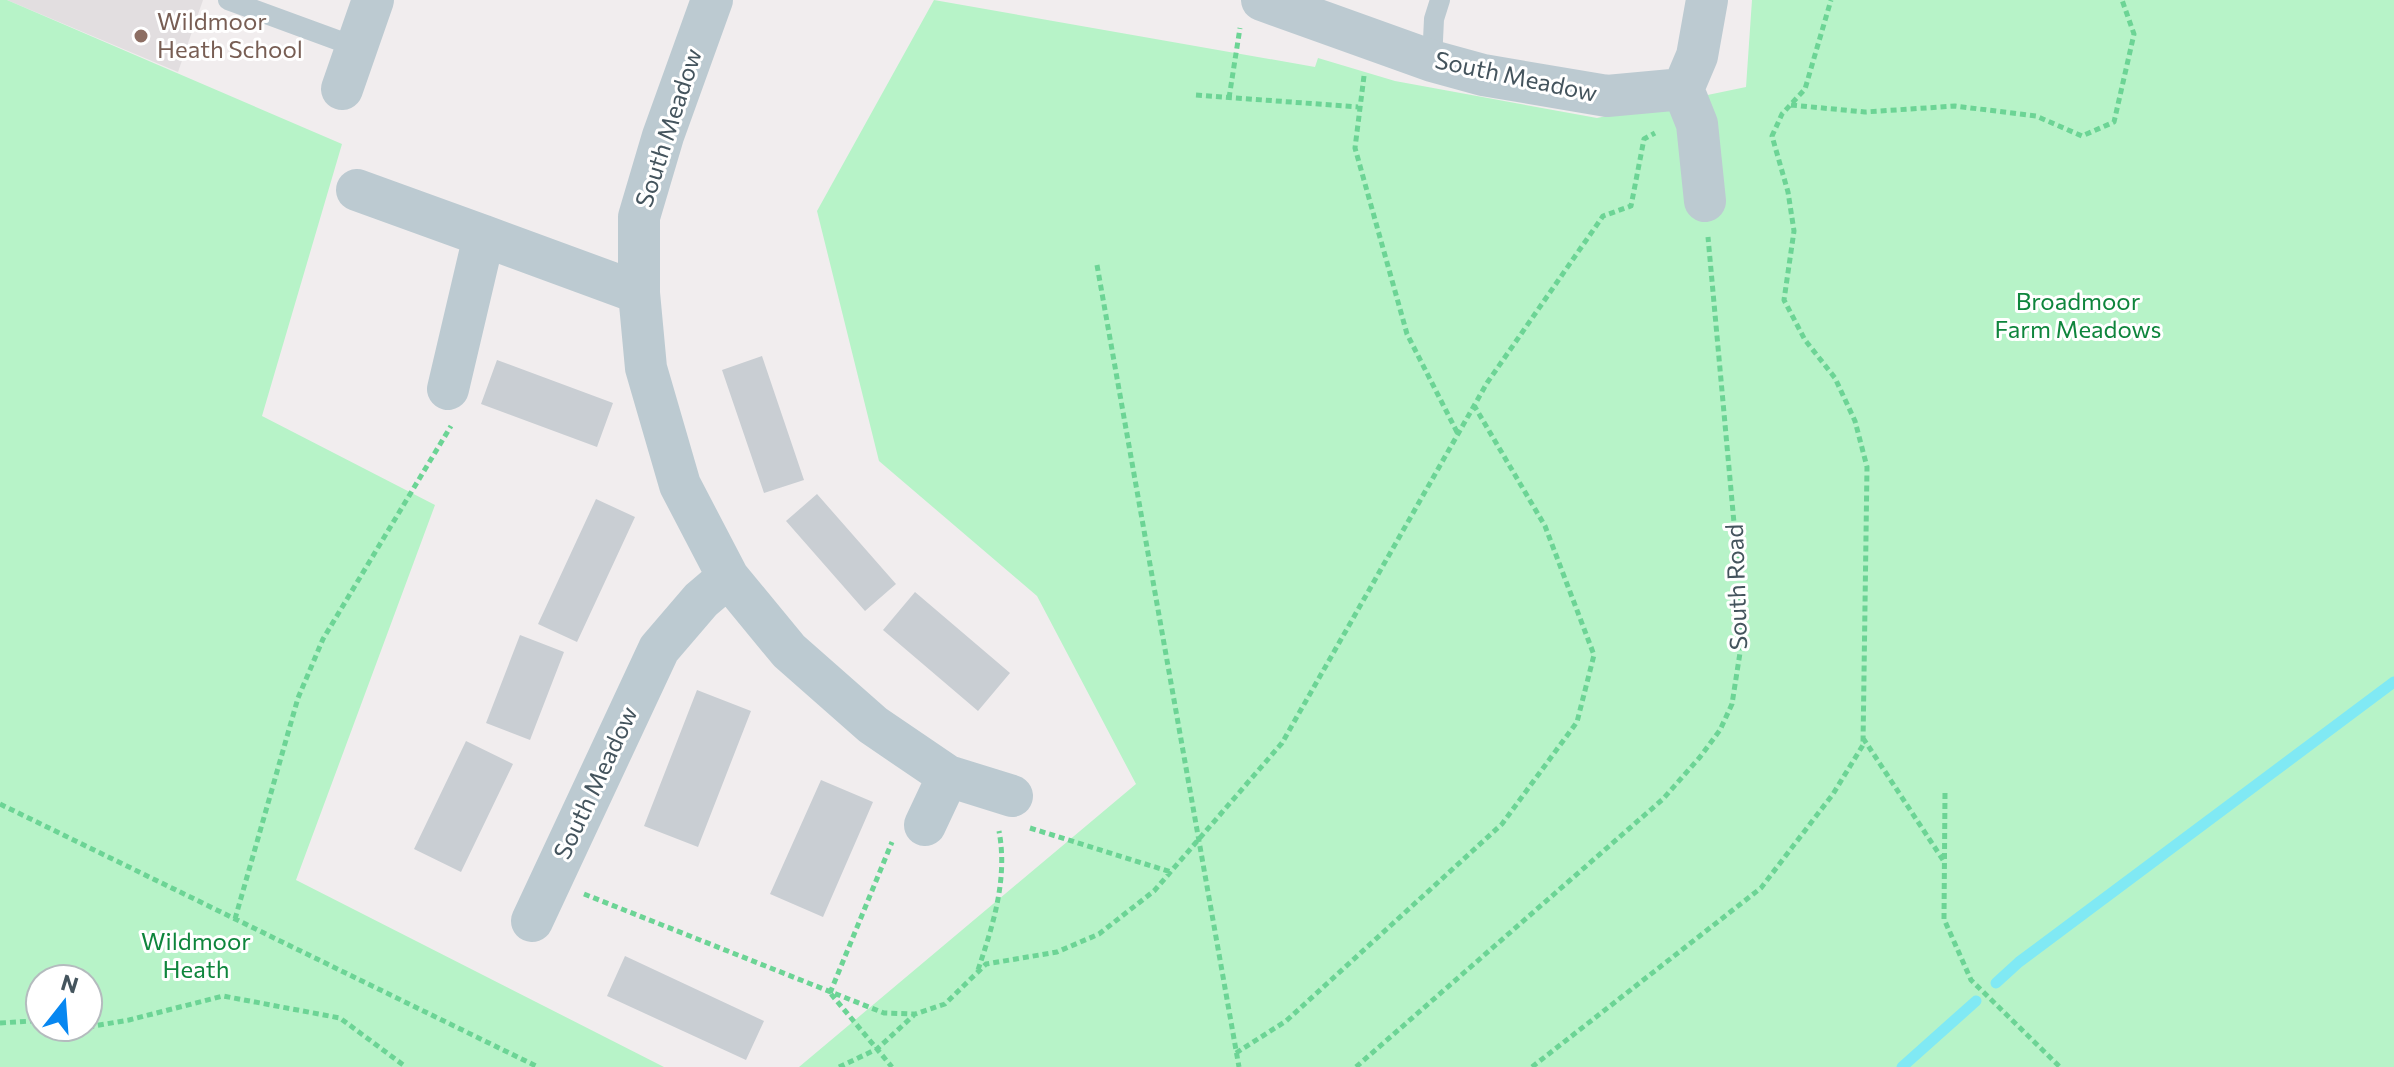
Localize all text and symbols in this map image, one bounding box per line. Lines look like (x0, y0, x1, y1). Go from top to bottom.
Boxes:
place label: Wildmoor Heath School (157, 6, 303, 63)
marker: Wildmoor Heath School (132, 27, 150, 45)
street label: South Meadow (1433, 44, 1600, 107)
street label: South Meadow (628, 45, 707, 211)
park label: Broadmoor Farm Meadows (1995, 286, 2161, 343)
street label: South Road (1719, 524, 1752, 651)
street label: South Meadow (547, 701, 643, 863)
park label: Wildmoor Heath (141, 926, 251, 983)
north arrow (24, 963, 104, 1043)
text: N (58, 968, 82, 999)

